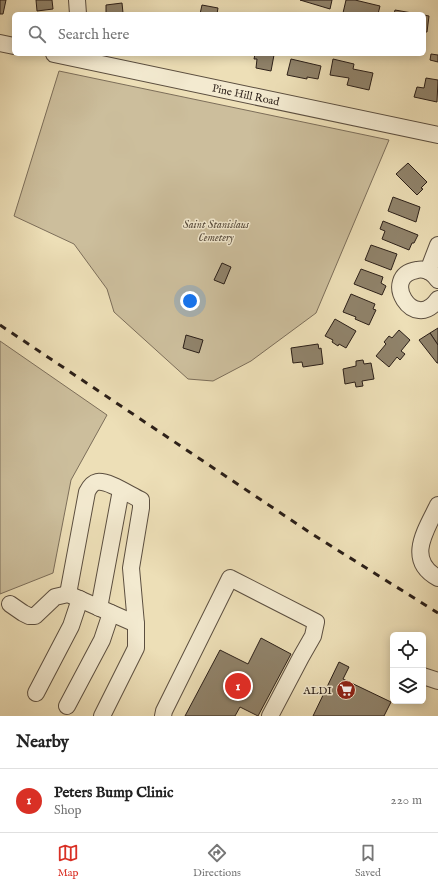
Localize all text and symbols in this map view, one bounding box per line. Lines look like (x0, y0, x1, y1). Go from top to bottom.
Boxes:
search box (12, 12, 426, 56)
icon: search (26, 23, 48, 45)
text: Search here (58, 25, 129, 44)
street label: Pine Hill Road (211, 82, 281, 109)
park label: Saint Stanislaus Cemetery (183, 218, 250, 245)
your location (180, 291, 200, 311)
map controls (390, 632, 426, 704)
button: locate (390, 632, 426, 668)
button: layers (390, 668, 426, 704)
pin: 1 (225, 671, 251, 701)
supermarket icon: ALDI (335, 679, 357, 701)
place label: ALDI (302, 684, 332, 698)
text: Nearby (16, 732, 69, 753)
text: Peters Bump Clinic (54, 783, 173, 802)
text: 1 (27, 792, 31, 809)
text: 220 m (391, 792, 422, 809)
text: Shop (54, 802, 82, 819)
tab: Map (57, 842, 79, 880)
tab: Directions (193, 842, 241, 880)
tab: Saved (355, 842, 381, 880)

